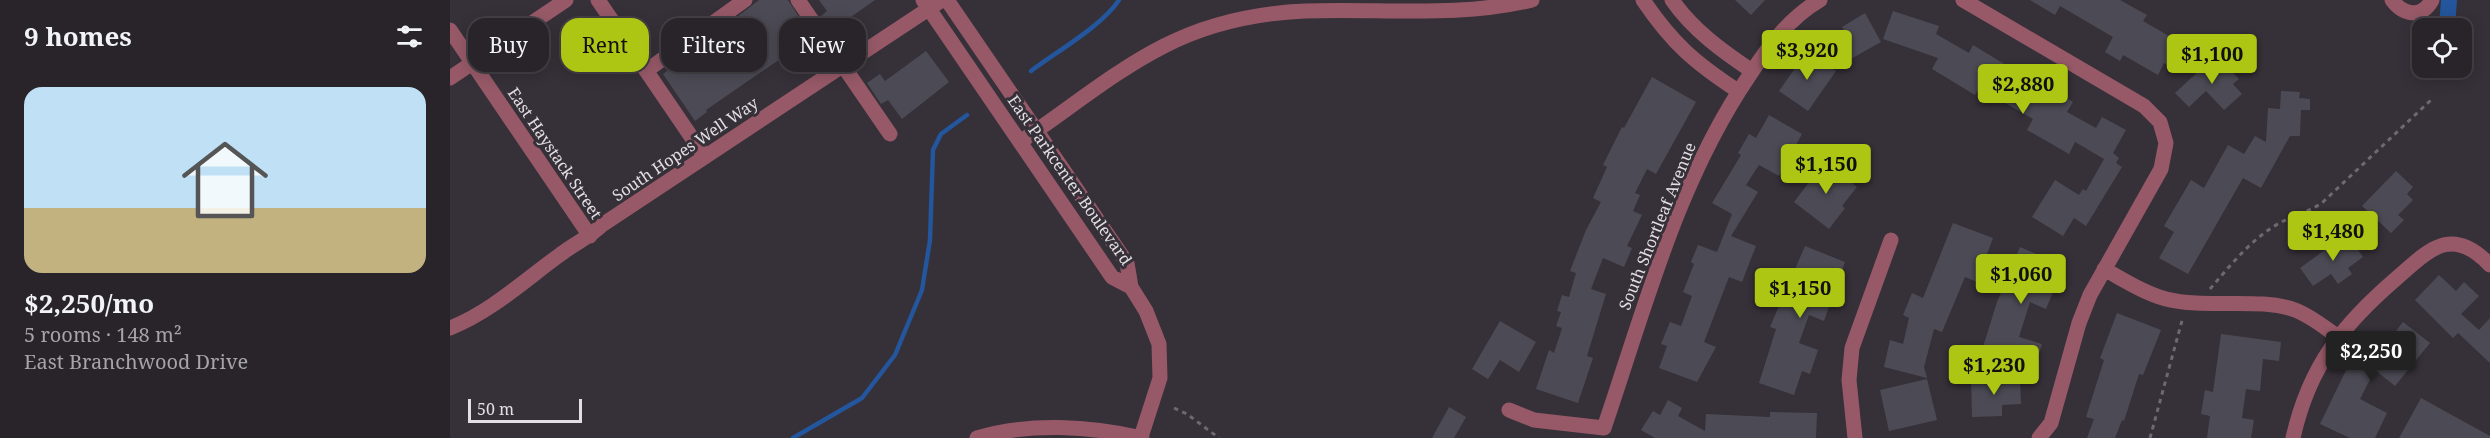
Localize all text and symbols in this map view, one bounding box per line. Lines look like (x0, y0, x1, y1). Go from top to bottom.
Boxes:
text: 9 homes (24, 18, 132, 54)
chip: Buy (468, 18, 549, 72)
chip: Rent (561, 18, 649, 72)
chip: Filters (661, 18, 767, 72)
chip: New (779, 18, 866, 72)
map controls (2412, 18, 2472, 78)
button: locate (2412, 18, 2472, 78)
icon: filters (393, 20, 426, 53)
pin: $3,920 (1758, 30, 1856, 81)
pin: $1,100 (2163, 34, 2261, 85)
text: $3,920 (1776, 36, 1838, 63)
text: $1,100 (2181, 40, 2243, 67)
pin: $2,880 (1974, 64, 2072, 115)
text: $2,880 (1992, 70, 2054, 97)
street label: East Haystack Street (503, 83, 607, 223)
street label: South Hopes Well Way (608, 91, 763, 206)
street label: East Parkcenter Boulevard (1003, 91, 1137, 270)
icon: home (171, 126, 279, 234)
street label: South Shortleaf Avenue (1613, 139, 1701, 313)
pin: $1,150 (1777, 144, 1875, 195)
text: $1,150 (1795, 150, 1857, 177)
pin: $1,480 (2284, 211, 2382, 262)
text: $1,480 (2302, 217, 2364, 244)
pin: $1,060 (1972, 254, 2070, 305)
text: $1,060 (1990, 260, 2052, 287)
pin: $1,150 (1751, 268, 1849, 319)
text: $1,150 (1769, 274, 1831, 301)
text: $2,250/mo (24, 285, 154, 321)
text: 5 rooms · 148 m² (24, 321, 182, 348)
pin: $2,250 (2322, 331, 2420, 382)
text: $2,250 (2340, 337, 2402, 364)
pin: $1,230 (1945, 345, 2043, 396)
text: East Branchwood Drive (24, 348, 248, 375)
text: $1,230 (1963, 351, 2025, 378)
scale bar (468, 396, 582, 424)
text: 50 m (477, 398, 514, 420)

